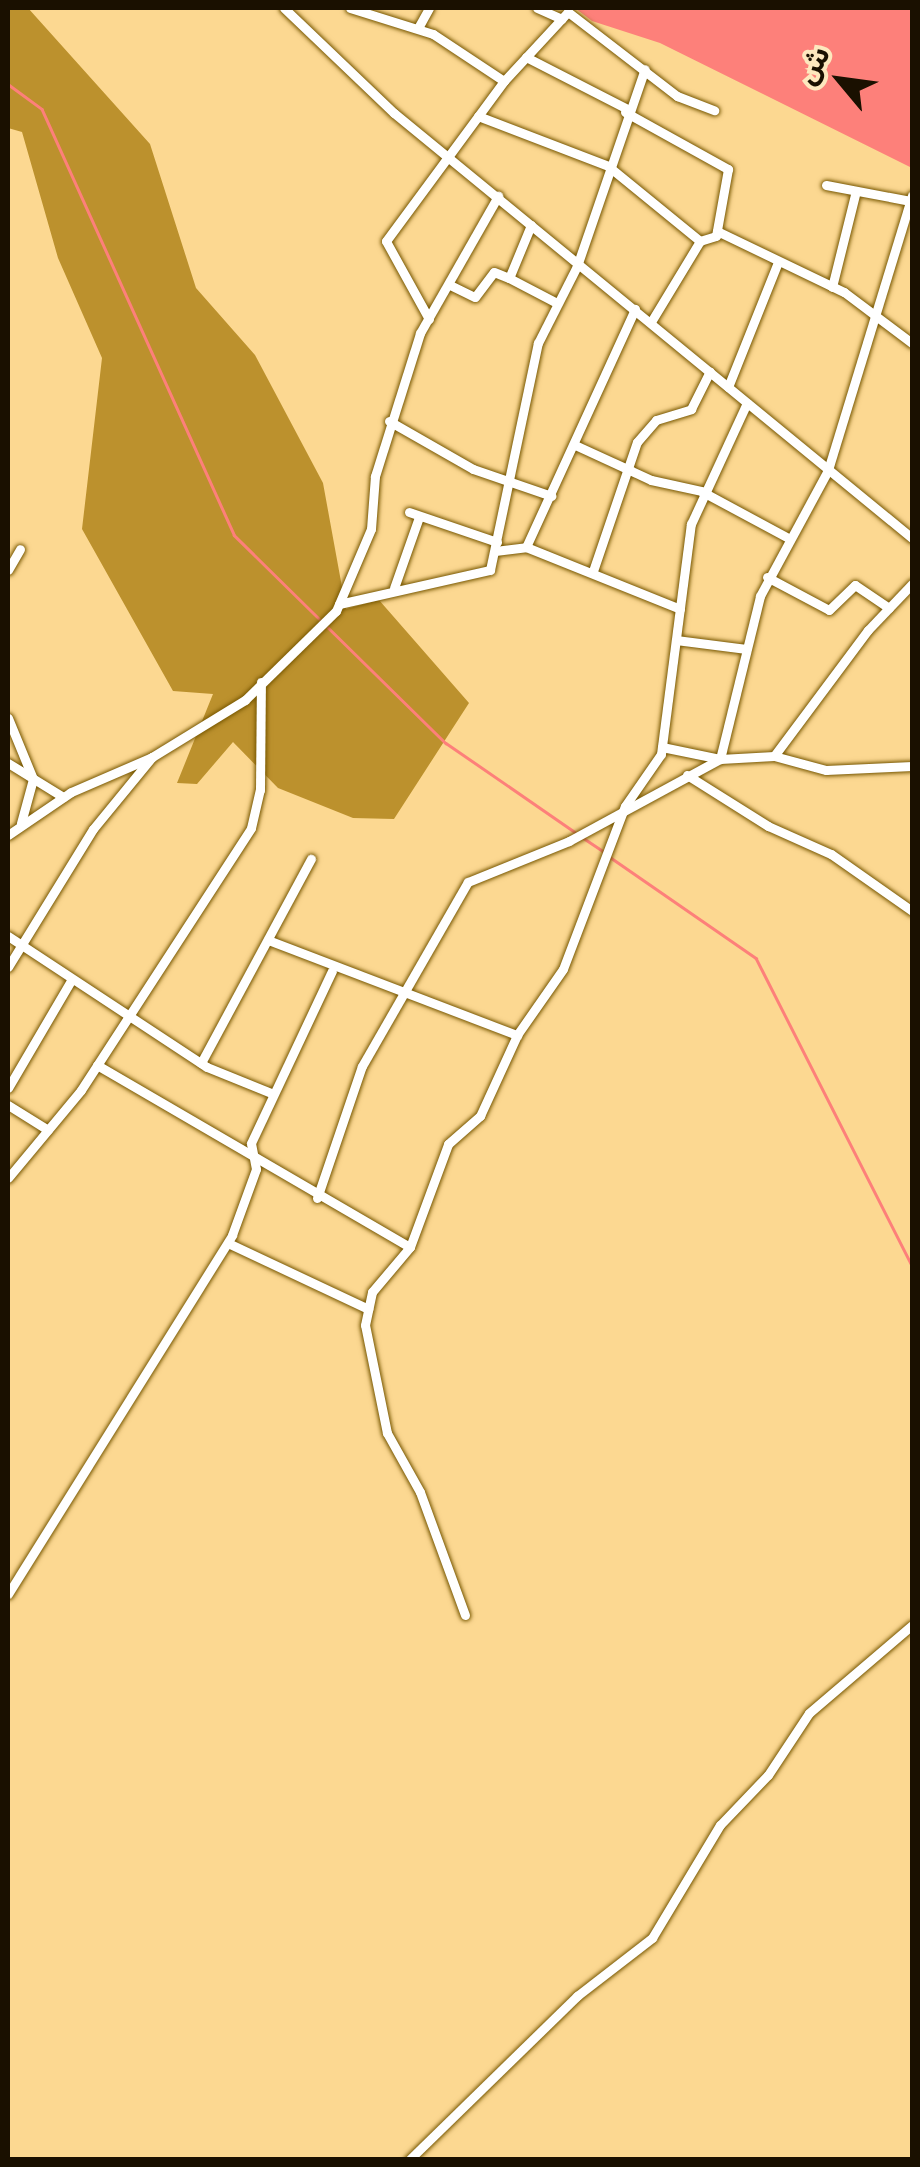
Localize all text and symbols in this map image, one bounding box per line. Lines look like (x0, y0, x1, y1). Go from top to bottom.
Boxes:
north arrow (790, 30, 890, 130)
text: ش (790, 40, 837, 90)

